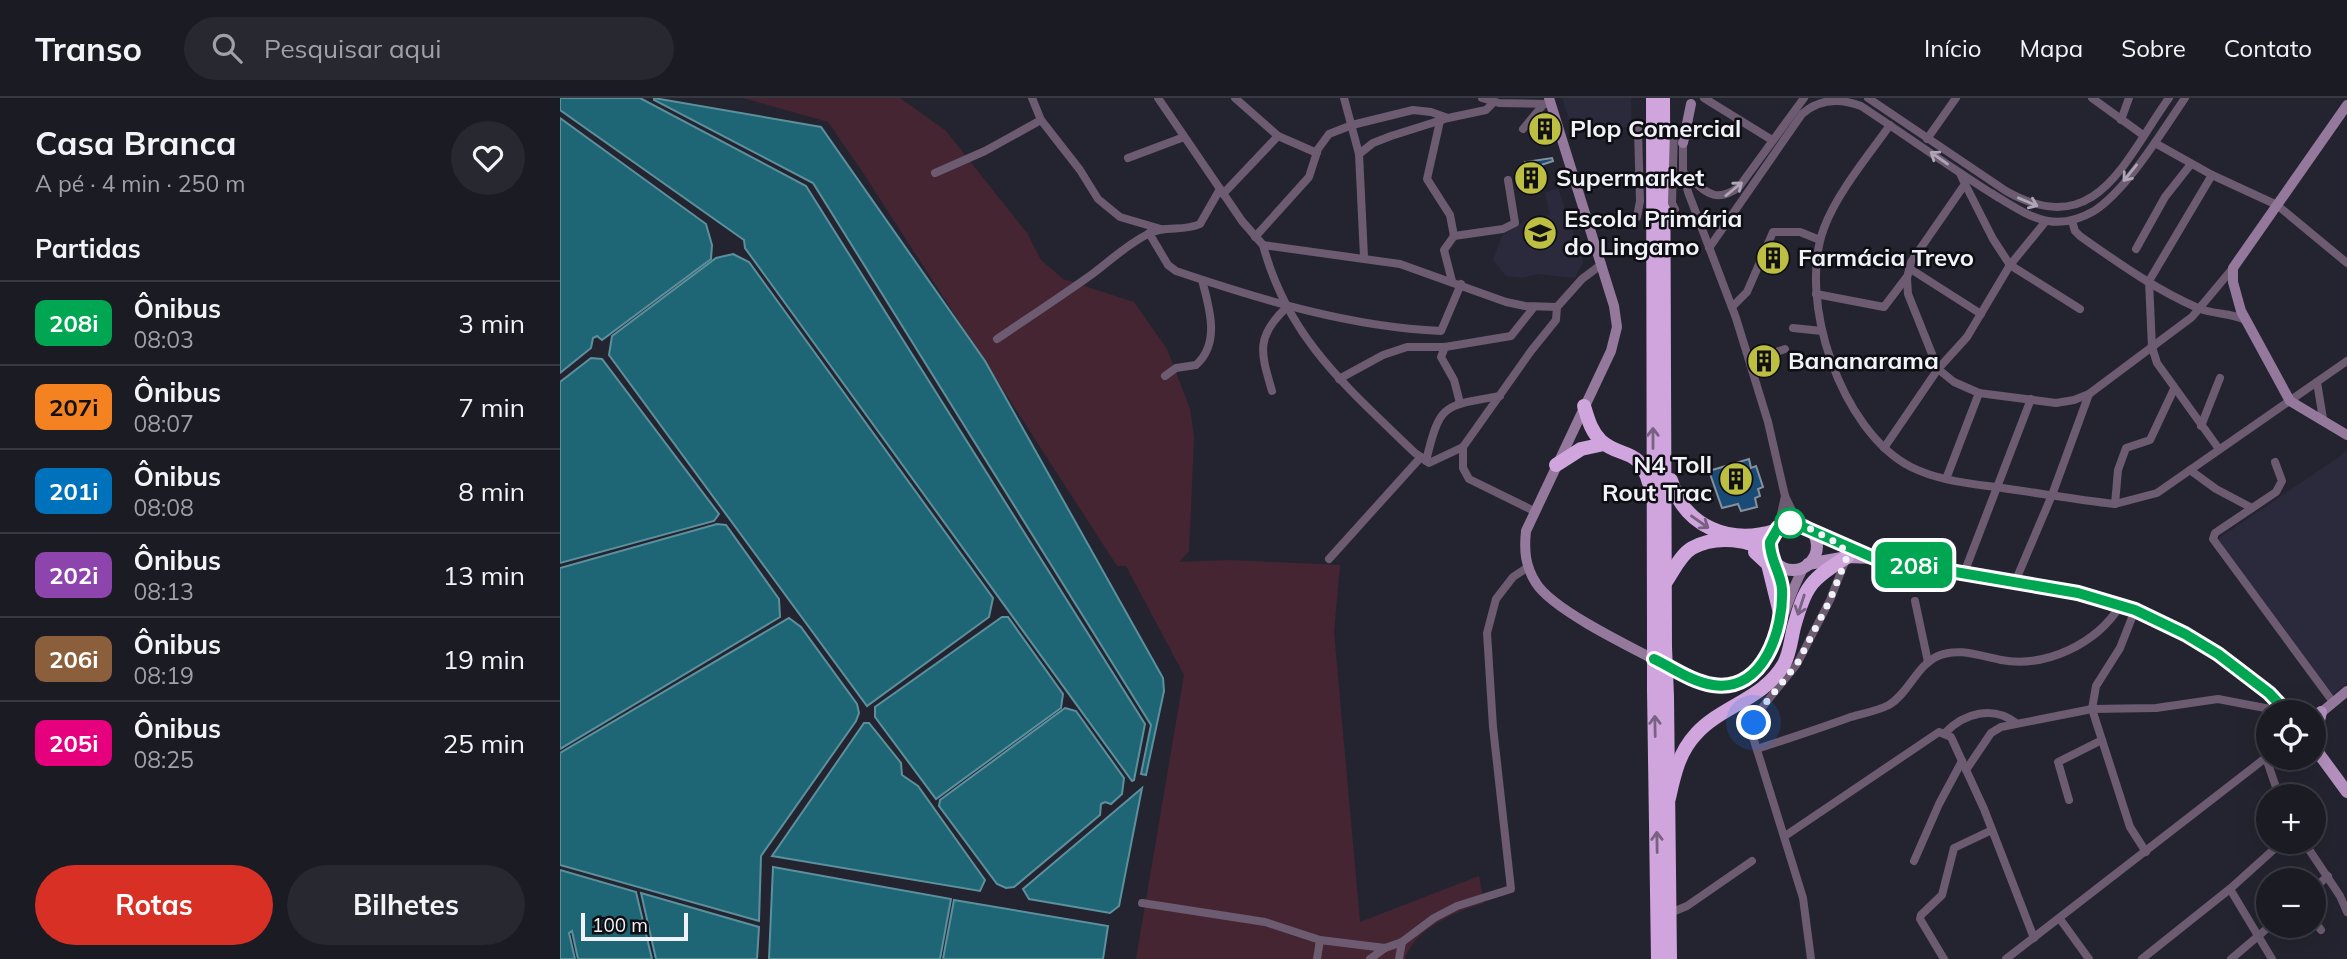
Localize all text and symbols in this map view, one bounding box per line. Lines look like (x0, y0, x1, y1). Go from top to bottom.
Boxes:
search box (184, 17, 674, 80)
text: Transo (35, 28, 142, 69)
icon: search (208, 29, 246, 67)
text: Pesquisar aqui (264, 32, 441, 65)
text: Início (1924, 33, 1981, 63)
text: Mapa (2019, 33, 2083, 63)
text: Sobre (2121, 33, 2186, 63)
text: Contato (2224, 33, 2312, 63)
building icon: Plop Comercial (1526, 110, 1564, 148)
place label: Plop Comercial (1570, 113, 1741, 143)
button: heart (451, 121, 525, 195)
text: Casa Branca (35, 122, 236, 163)
one-way arrow (1930, 151, 1949, 165)
building icon: Supermarket (1512, 159, 1550, 197)
place label: Supermarket (1556, 162, 1704, 192)
one-way arrow (2123, 164, 2138, 182)
text: A pé · 4 min · 250 m (35, 169, 245, 198)
one-way arrow (1724, 181, 1742, 196)
one-way arrow (2017, 196, 2038, 209)
place label: Escola Primária do Lingamo (1564, 203, 1742, 261)
school or university icon: Escola Primária do Lingamo (1521, 214, 1559, 252)
text: Partidas (35, 232, 141, 265)
building icon: Farmácia Trevo (1754, 239, 1792, 277)
place label: Farmácia Trevo (1798, 242, 1974, 272)
text: Ônibus (133, 292, 221, 325)
text: 3 min (458, 307, 525, 340)
text: 208i (49, 308, 98, 338)
text: 08:03 (133, 325, 194, 354)
building icon: Bananarama (1745, 342, 1783, 380)
place label: Bananarama (1788, 345, 1939, 375)
text: Ônibus (133, 376, 221, 409)
text: 7 min (458, 391, 525, 424)
text: 207i (49, 392, 98, 422)
text: 08:07 (133, 409, 194, 438)
one-way arrow (1646, 426, 1660, 449)
place label: N4 Toll Rout Trac (1602, 449, 1712, 507)
text: Ônibus (133, 460, 221, 493)
building icon: N4 Toll Rout Trac (1717, 460, 1755, 498)
text: 8 min (458, 475, 525, 508)
text: 201i (49, 476, 98, 506)
text: 08:08 (133, 493, 194, 522)
unlabelled marker (1775, 508, 1805, 538)
one-way arrow (1690, 515, 1709, 529)
line badge: 208i (1865, 542, 1963, 588)
text: Ônibus (133, 544, 221, 577)
text: 208i (1889, 550, 1939, 580)
text: 13 min (443, 559, 525, 592)
text: 202i (49, 560, 98, 590)
text: 08:13 (133, 577, 194, 606)
one-way arrow (1794, 593, 1806, 615)
text: Ônibus (133, 628, 221, 661)
text: 19 min (443, 643, 525, 676)
text: 206i (49, 644, 98, 674)
text: 08:19 (133, 661, 194, 690)
map controls (2256, 700, 2326, 938)
button: locate (2256, 700, 2326, 770)
your location (1736, 705, 1771, 740)
text: Ônibus (133, 712, 221, 745)
one-way arrow (1648, 715, 1662, 738)
text: 25 min (443, 727, 525, 760)
text: 205i (49, 728, 98, 758)
text: 08:25 (133, 745, 194, 774)
button: + (2256, 784, 2326, 854)
one-way arrow (1650, 831, 1664, 854)
button: Rotas (35, 865, 273, 945)
button: Bilhetes (287, 865, 525, 945)
button: − (2256, 868, 2326, 938)
scale bar (581, 910, 688, 942)
text: 100 m (592, 913, 648, 937)

